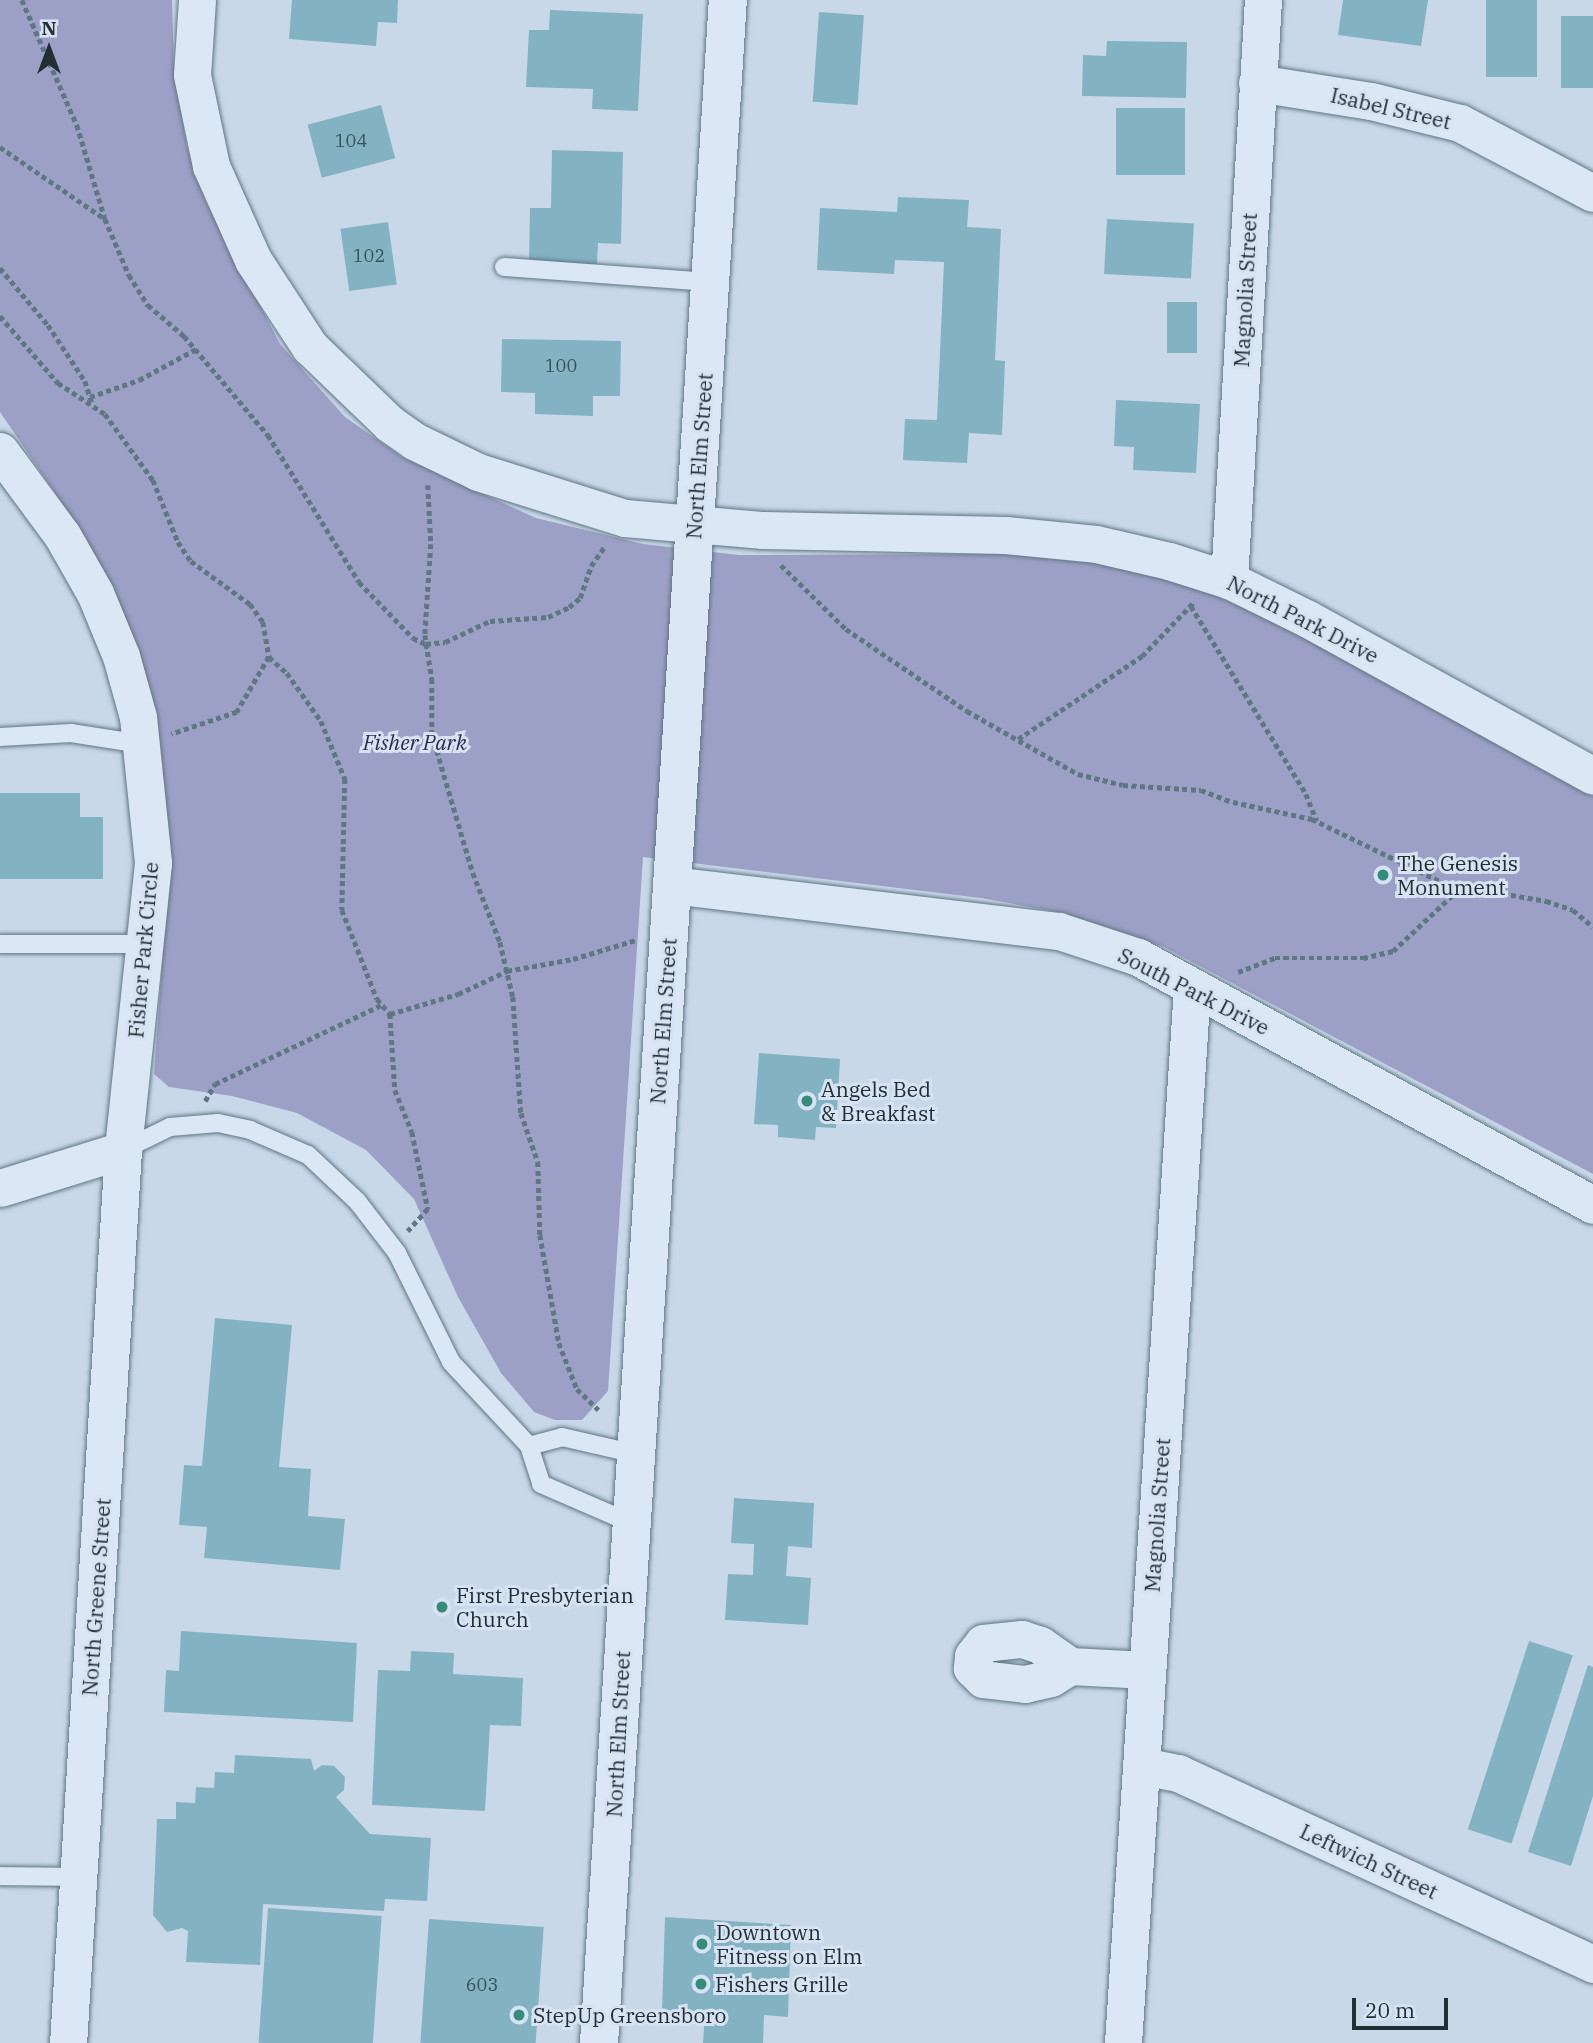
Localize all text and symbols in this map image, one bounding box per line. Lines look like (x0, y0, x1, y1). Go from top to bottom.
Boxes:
north arrow (14, 14, 84, 84)
text: N (41, 16, 57, 40)
street label: Isabel Street (1328, 82, 1454, 134)
house number: 104 (335, 130, 367, 152)
street label: Magnolia Street (1228, 212, 1262, 368)
house number: 102 (353, 245, 385, 267)
house number: 100 (545, 355, 577, 377)
street label: North Elm Street (681, 372, 717, 540)
street label: North Park Drive (1223, 570, 1383, 668)
park label: Fisher Park (363, 729, 467, 755)
place label: The Genesis Monument (1397, 850, 1518, 900)
street label: Fisher Park Circle (123, 861, 163, 1039)
marker: The Genesis Monument (1375, 867, 1391, 883)
street label: North Elm Street (645, 937, 681, 1105)
street label: South Park Drive (1114, 942, 1274, 1040)
place label: Angels Bed & Breakfast (821, 1076, 936, 1126)
marker: Angels Bed & Breakfast (799, 1093, 815, 1109)
street label: Magnolia Street (1139, 1437, 1175, 1593)
street label: North Greene Street (77, 1497, 115, 1697)
place label: First Presbyterian Church (456, 1582, 634, 1632)
marker: First Presbyterian Church (434, 1599, 450, 1615)
street label: North Elm Street (601, 1650, 635, 1818)
street label: Leftwich Street (1296, 1818, 1442, 1904)
place label: Downtown Fitness on Elm (716, 1919, 862, 1969)
marker: Downtown Fitness on Elm (694, 1936, 710, 1952)
place label: Fishers Grille (715, 1971, 848, 1997)
house number: 603 (466, 1974, 498, 1996)
marker: Fishers Grille (693, 1976, 709, 1992)
scale bar (1355, 1983, 1451, 2027)
text: 20 m (1365, 1996, 1415, 2024)
place label: StepUp Greensboro (533, 2002, 726, 2028)
marker: StepUp Greensboro (511, 2007, 527, 2023)

